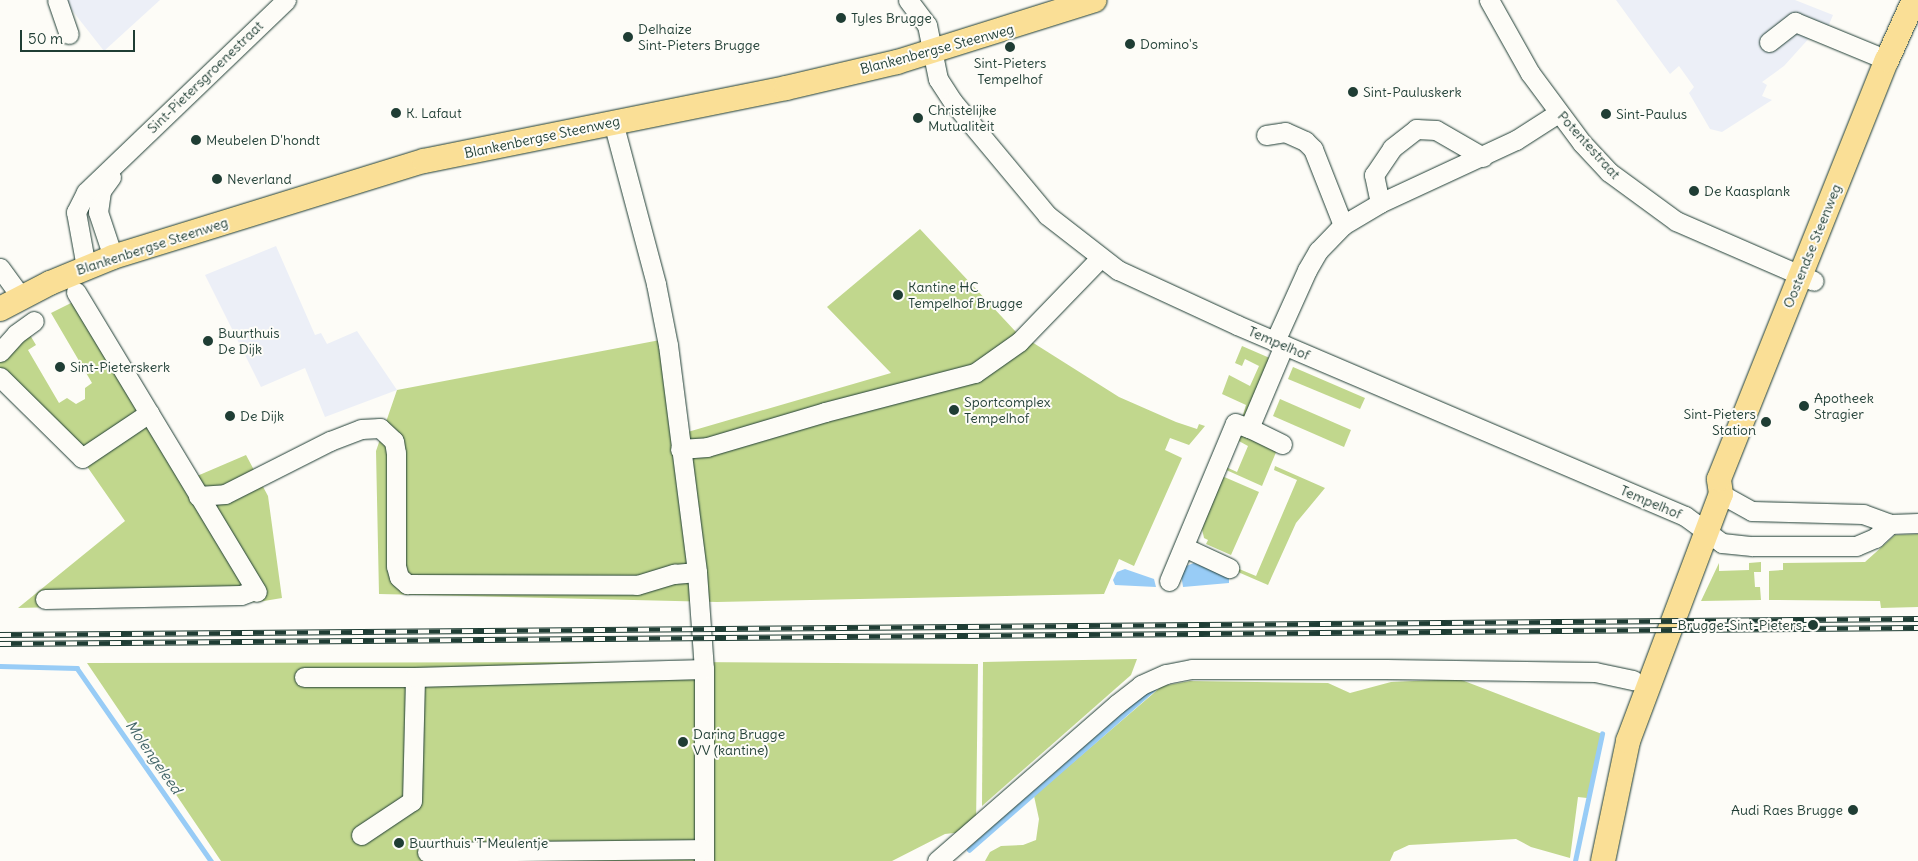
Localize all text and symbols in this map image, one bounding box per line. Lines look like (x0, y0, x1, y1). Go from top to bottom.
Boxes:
place label: Tyles Brugge (851, 10, 932, 26)
marker: Tyles Brugge (835, 12, 847, 24)
street label: Sint-Pietersgroenestraat (144, 17, 266, 137)
scale bar (22, 20, 138, 52)
street label: Blankenbergse Steenweg (858, 20, 1016, 78)
place label: Delhaize Sint-Pieters Brugge (638, 21, 760, 54)
text: 50 m (28, 29, 63, 48)
marker: Delhaize Sint-Pieters Brugge (622, 31, 634, 43)
place label: Domino's (1140, 36, 1198, 52)
marker: Domino's (1124, 38, 1136, 50)
marker: Sint-Pieters Tempelhof (1004, 41, 1016, 53)
place label: Sint-Pieters Tempelhof (974, 55, 1046, 88)
place label: Sint-Pauluskerk (1363, 84, 1462, 100)
marker: Sint-Pauluskerk (1347, 86, 1359, 98)
place label: Christelijke Mutualiteit (928, 102, 997, 134)
place label: K. Lafaut (406, 105, 462, 121)
place label: Sint-Paulus (1616, 106, 1687, 122)
marker: K. Lafaut (390, 107, 402, 119)
street label: Potentestraat (1554, 108, 1624, 182)
marker: Sint-Paulus (1600, 108, 1612, 120)
street label: Blankenbergse Steenweg (463, 112, 621, 162)
marker: Christelijke Mutualiteit (912, 112, 924, 124)
place label: Meubelen D'hondt (206, 132, 320, 148)
marker: Meubelen D'hondt (190, 134, 202, 146)
place label: Neverland (227, 171, 292, 187)
marker: Neverland (211, 173, 223, 185)
street label: Oostendse Steenweg (1779, 182, 1845, 310)
place label: De Kaasplank (1704, 183, 1790, 199)
marker: De Kaasplank (1688, 185, 1700, 197)
street label: Blankenbergse Steenweg (74, 214, 230, 278)
place label: Kantine HC Tempelhof Brugge (908, 279, 1023, 312)
marker: Kantine HC Tempelhof Brugge (892, 289, 904, 301)
street label: Tempelhof (1246, 323, 1312, 363)
place label: Buurthuis De Dijk (218, 325, 280, 358)
marker: Buurthuis De Dijk (202, 335, 214, 347)
place label: Sint-Pieterskerk (70, 359, 170, 375)
marker: Sint-Pieterskerk (54, 361, 66, 373)
place label: Apotheek Stragier (1814, 390, 1874, 422)
place label: Sportcomplex Tempelhof (964, 394, 1051, 427)
marker: Apotheek Stragier (1798, 400, 1810, 412)
marker: Sportcomplex Tempelhof (948, 404, 960, 416)
place label: Sint-Pieters Station (1683, 406, 1756, 438)
place label: De Dijk (240, 408, 284, 424)
marker: De Dijk (224, 410, 236, 422)
marker: Sint-Pieters Station (1760, 416, 1772, 428)
street label: Tempelhof (1618, 482, 1684, 522)
place label: Brugge-Sint-Pieters (1678, 617, 1802, 633)
marker: Brugge-Sint-Pieters (1806, 618, 1820, 632)
water label: Molengeleed (122, 717, 186, 797)
place label: Daring Brugge VV (kantine) (693, 726, 785, 759)
marker: Daring Brugge VV (kantine) (677, 736, 689, 748)
place label: Audi Raes Brugge (1731, 802, 1843, 818)
marker: Audi Raes Brugge (1847, 804, 1859, 816)
place label: Buurthuis 'T Meulentje (409, 835, 548, 851)
marker: Buurthuis 'T Meulentje (393, 837, 405, 849)

